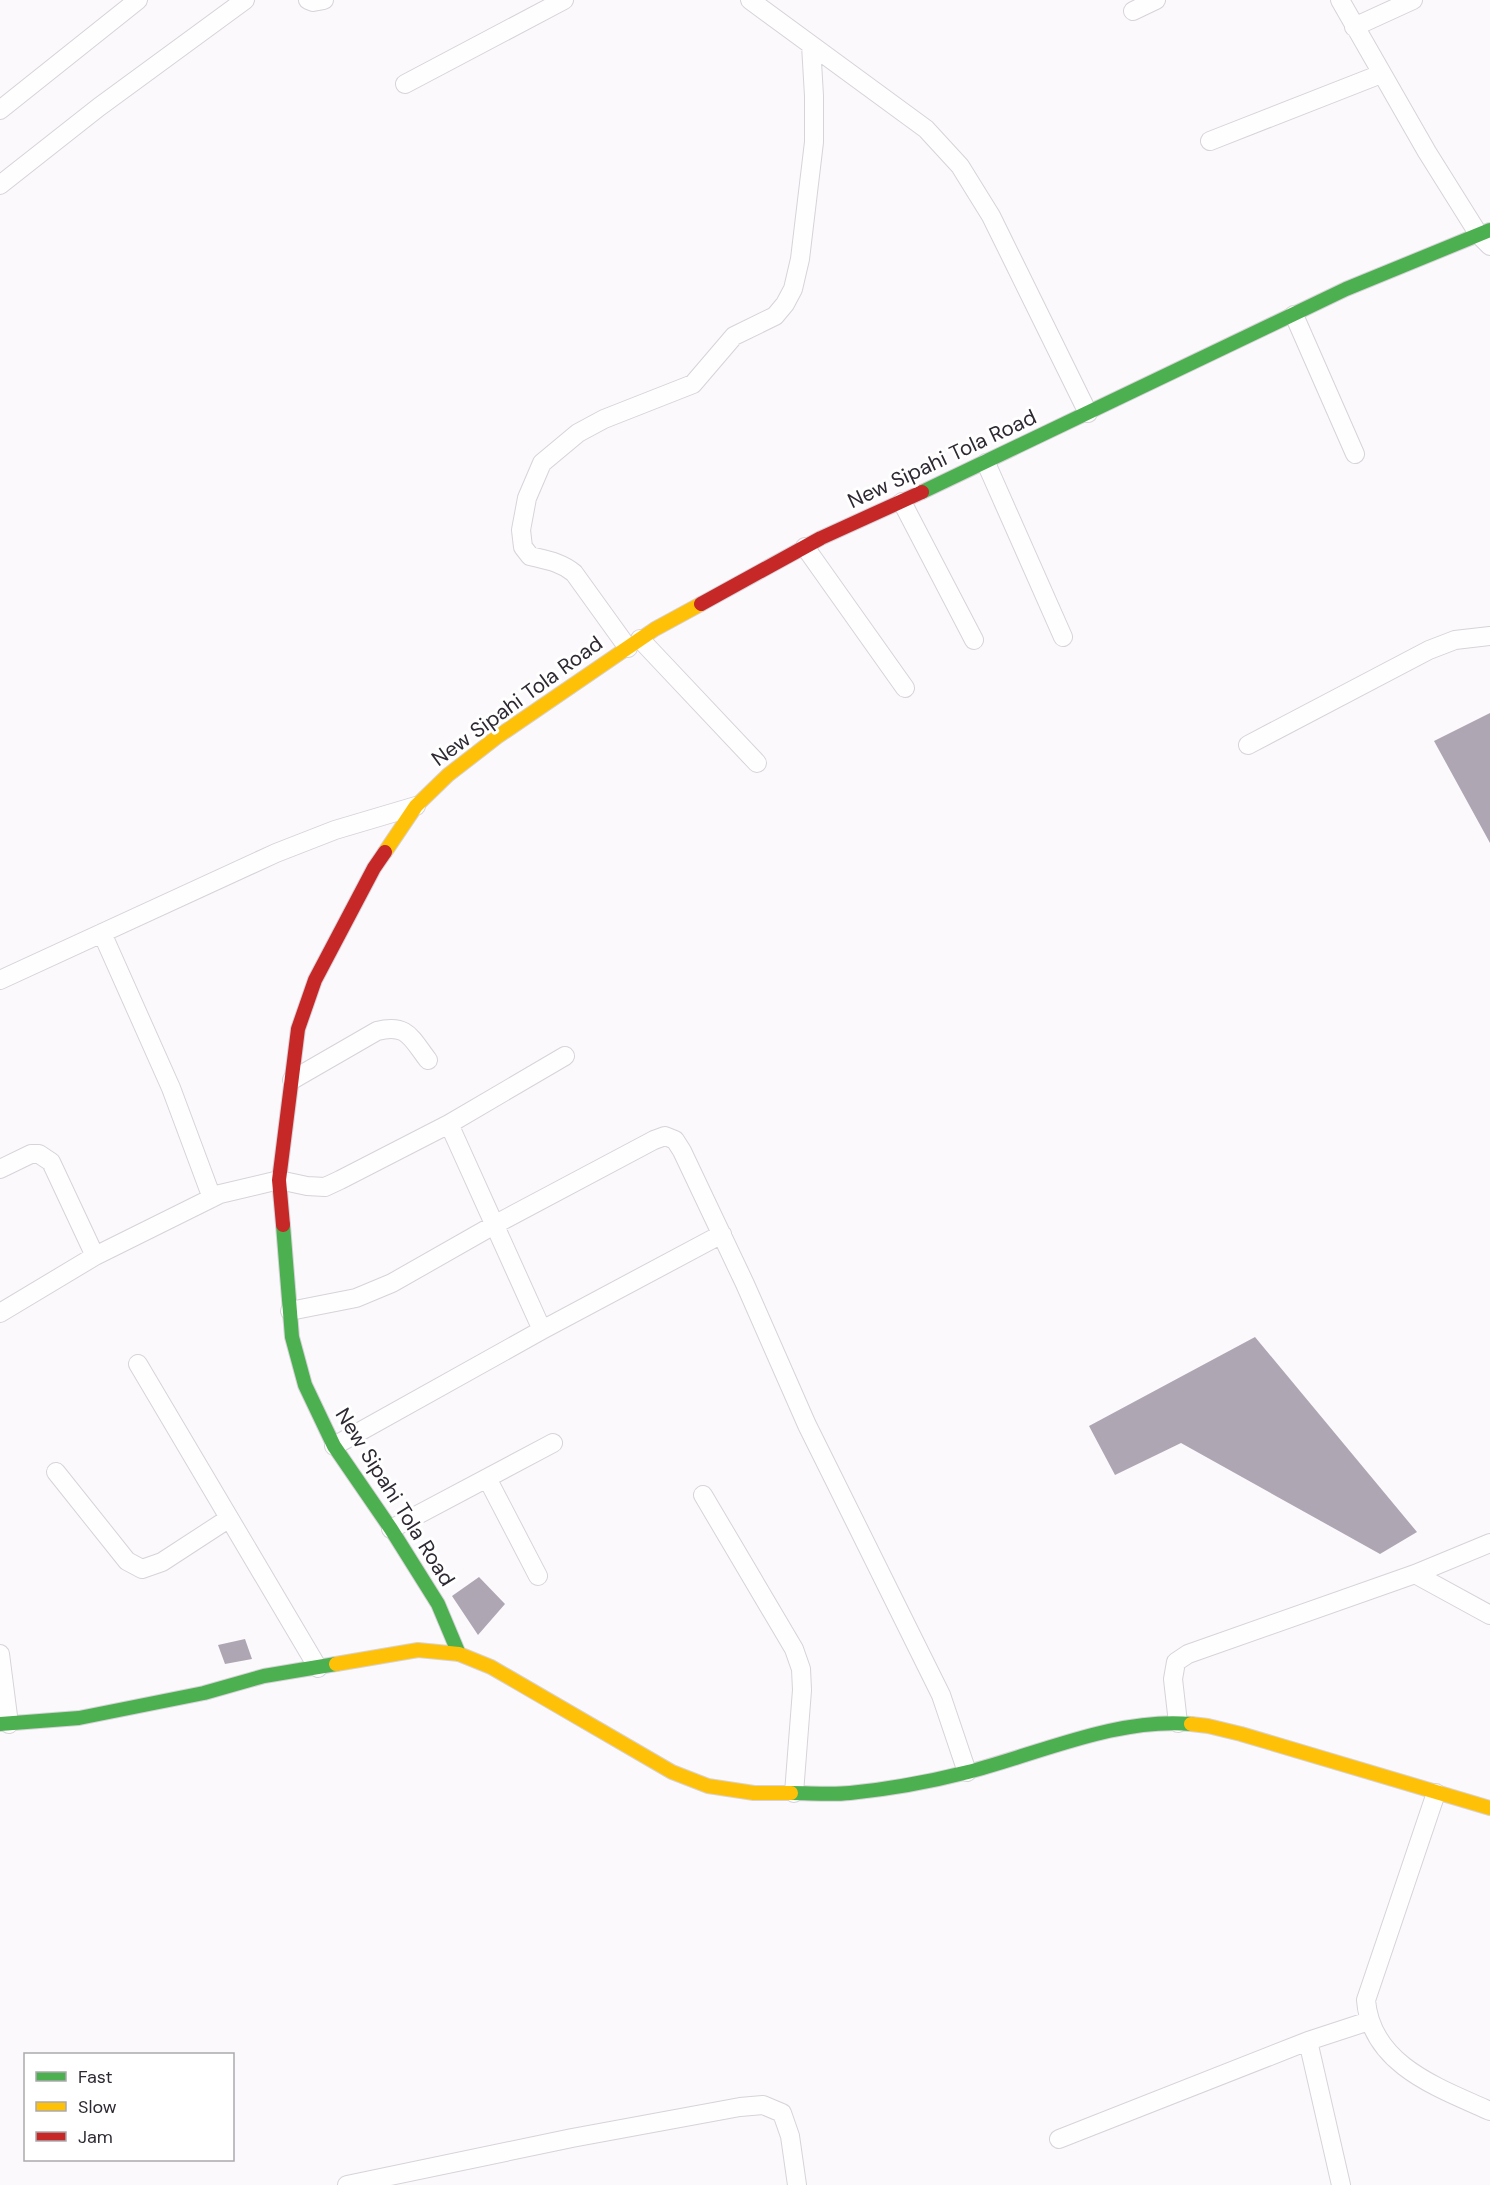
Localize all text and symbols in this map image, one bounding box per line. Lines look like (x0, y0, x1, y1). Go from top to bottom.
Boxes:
street label: New Sipahi Tola Road (843, 403, 1041, 515)
street label: New Sipahi Tola Road (426, 629, 608, 773)
street label: New Sipahi Tola Road (329, 1403, 461, 1591)
legend (24, 2053, 234, 2161)
text: Fast (78, 2065, 113, 2089)
text: Slow (78, 2095, 117, 2119)
text: Jam (78, 2125, 113, 2149)

